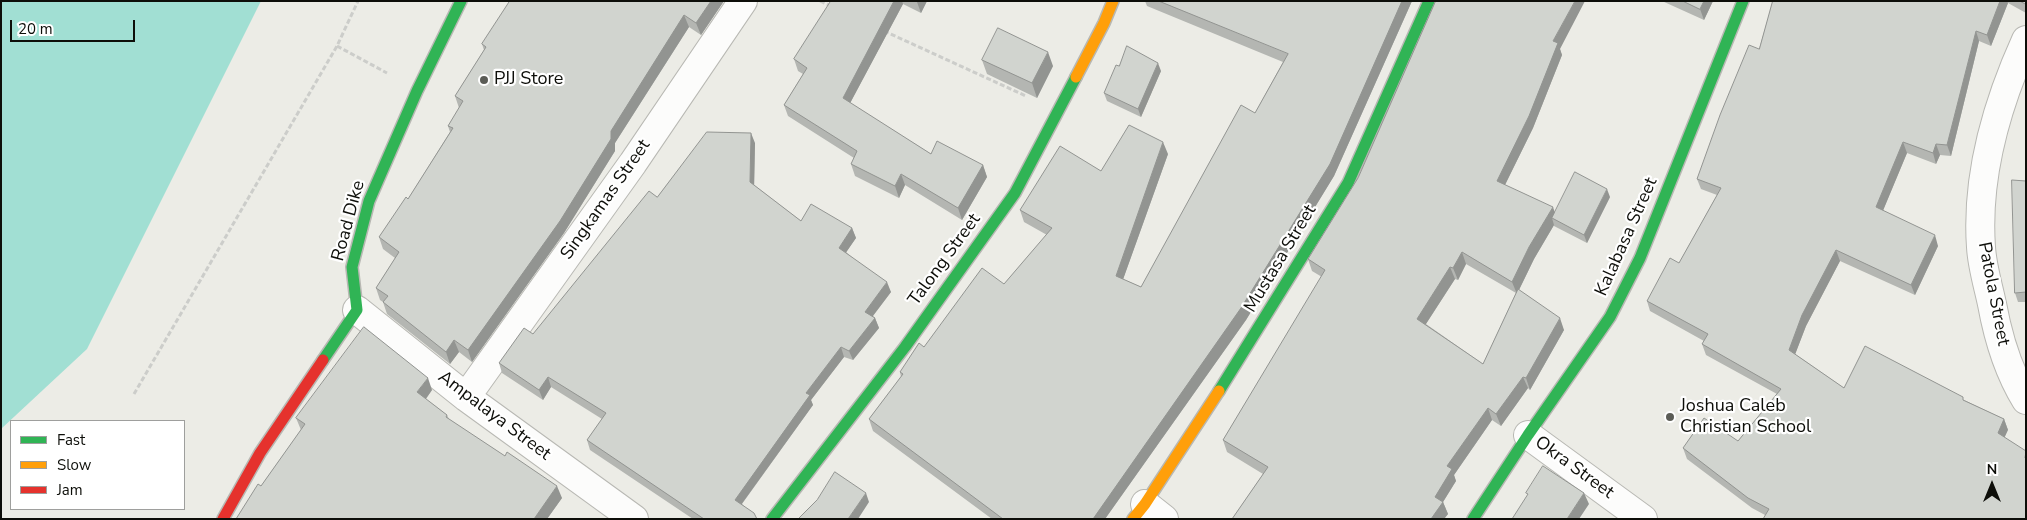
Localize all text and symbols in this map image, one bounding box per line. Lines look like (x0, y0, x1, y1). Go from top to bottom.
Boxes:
scale bar (12, 10, 138, 42)
text: 20 m (18, 19, 53, 39)
place label: PJJ Store (494, 69, 563, 91)
marker: PJJ Store (478, 74, 490, 86)
street label: Singkamas Street (556, 136, 656, 264)
street label: Kalabasa Street (1591, 174, 1663, 300)
street label: Road Dike (328, 178, 370, 264)
street label: Mustasa Street (1240, 201, 1322, 317)
street label: Talong Street (904, 210, 986, 310)
street label: Patola Street (1972, 240, 2014, 348)
street label: Ampalaya Street (433, 367, 555, 465)
place label: Joshua Caleb Christian School (1680, 396, 1811, 438)
marker: Joshua Caleb Christian School (1664, 411, 1676, 423)
legend (10, 420, 185, 510)
text: Fast (57, 430, 85, 450)
street label: Okra Street (1530, 432, 1618, 504)
text: Slow (57, 455, 91, 475)
north arrow (1967, 460, 2017, 510)
text: N (1987, 460, 1997, 479)
text: Jam (57, 480, 83, 500)

